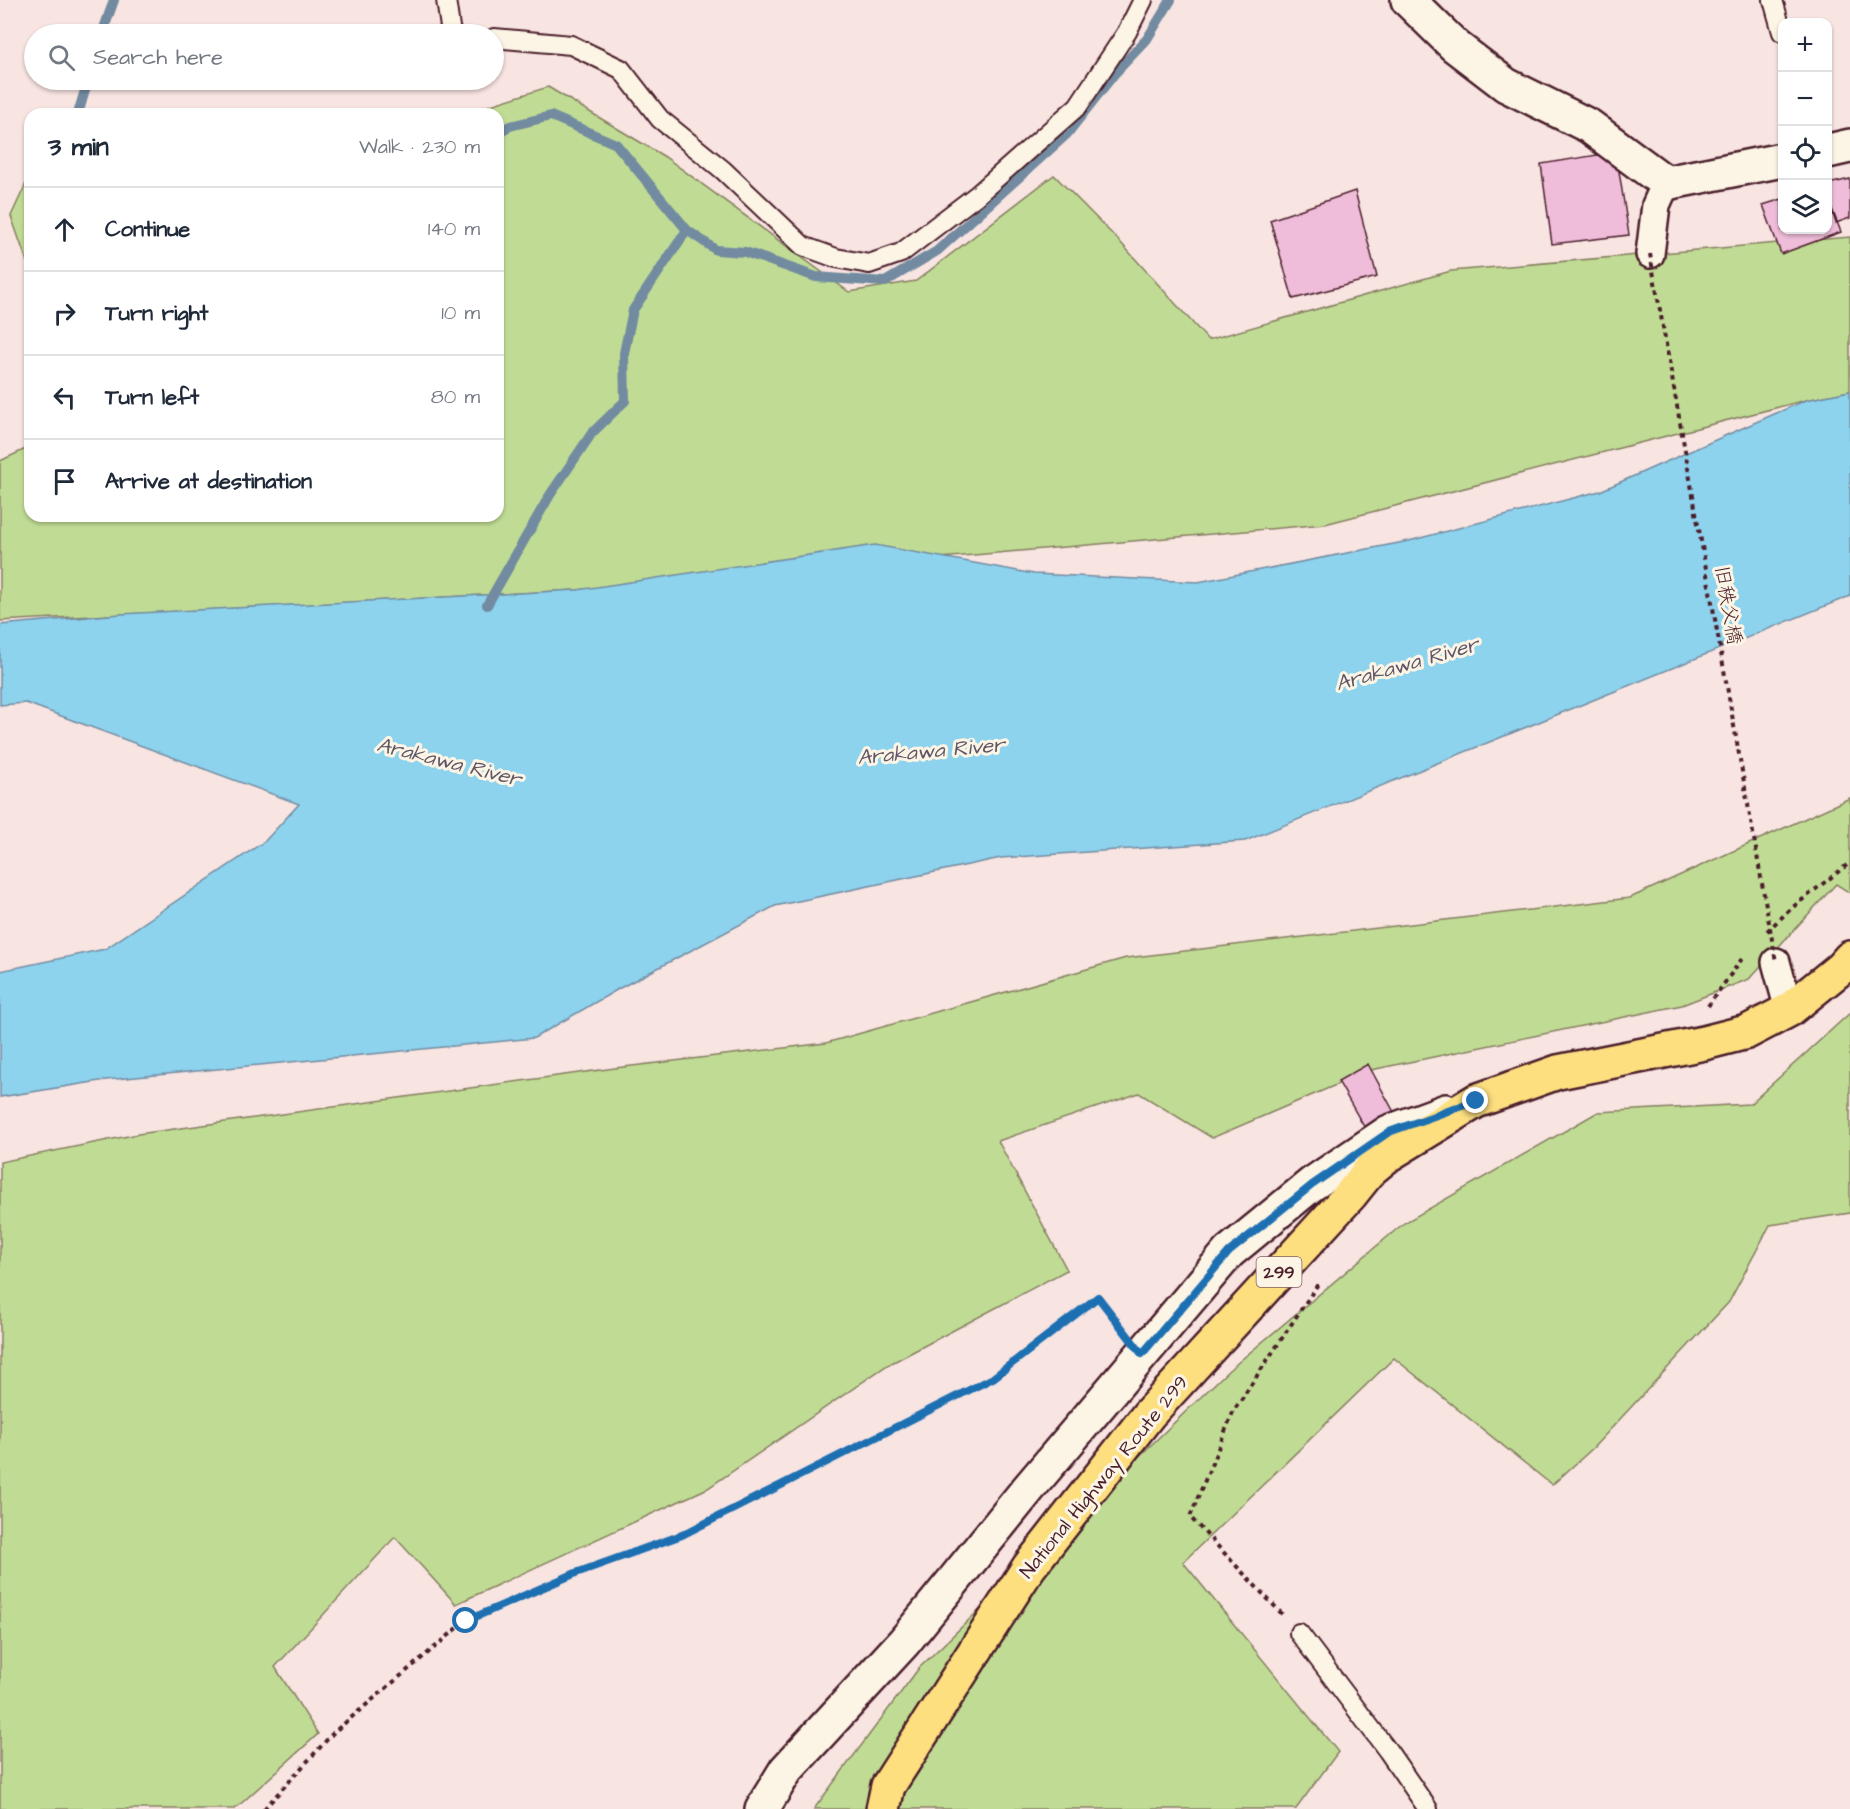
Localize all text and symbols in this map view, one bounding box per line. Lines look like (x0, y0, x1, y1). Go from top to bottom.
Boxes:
map controls (1778, 18, 1832, 234)
button: + (1778, 18, 1832, 72)
search box (24, 24, 504, 90)
icon: search (45, 41, 78, 74)
text: Search here (93, 42, 223, 73)
button: − (1778, 72, 1832, 126)
button: locate (1778, 126, 1832, 180)
text: 3 min (48, 129, 109, 165)
text: Walk · 230 m (359, 133, 480, 161)
button: layers (1778, 180, 1832, 234)
icon: ahead (48, 213, 81, 246)
text: Continue (105, 214, 190, 245)
text: 140 m (428, 215, 480, 243)
icon: right (48, 297, 81, 330)
text: Turn right (105, 298, 208, 329)
text: 10 m (441, 299, 480, 327)
icon: left (48, 381, 81, 414)
text: Turn left (105, 382, 199, 413)
text: 80 m (431, 383, 480, 411)
icon: arrive (48, 465, 81, 498)
text: Arrive at destination (105, 466, 312, 497)
street label: 旧秩父橋 (1707, 563, 1749, 647)
water label: Arakawa River (1332, 629, 1484, 698)
water label: Arakawa River (374, 730, 526, 794)
water label: Arakawa River (856, 730, 1008, 772)
route end (1462, 1087, 1488, 1113)
road number: 299 (1256, 1257, 1302, 1287)
street label: National Highway Route 299 (1013, 1370, 1196, 1585)
route start (452, 1607, 478, 1633)

